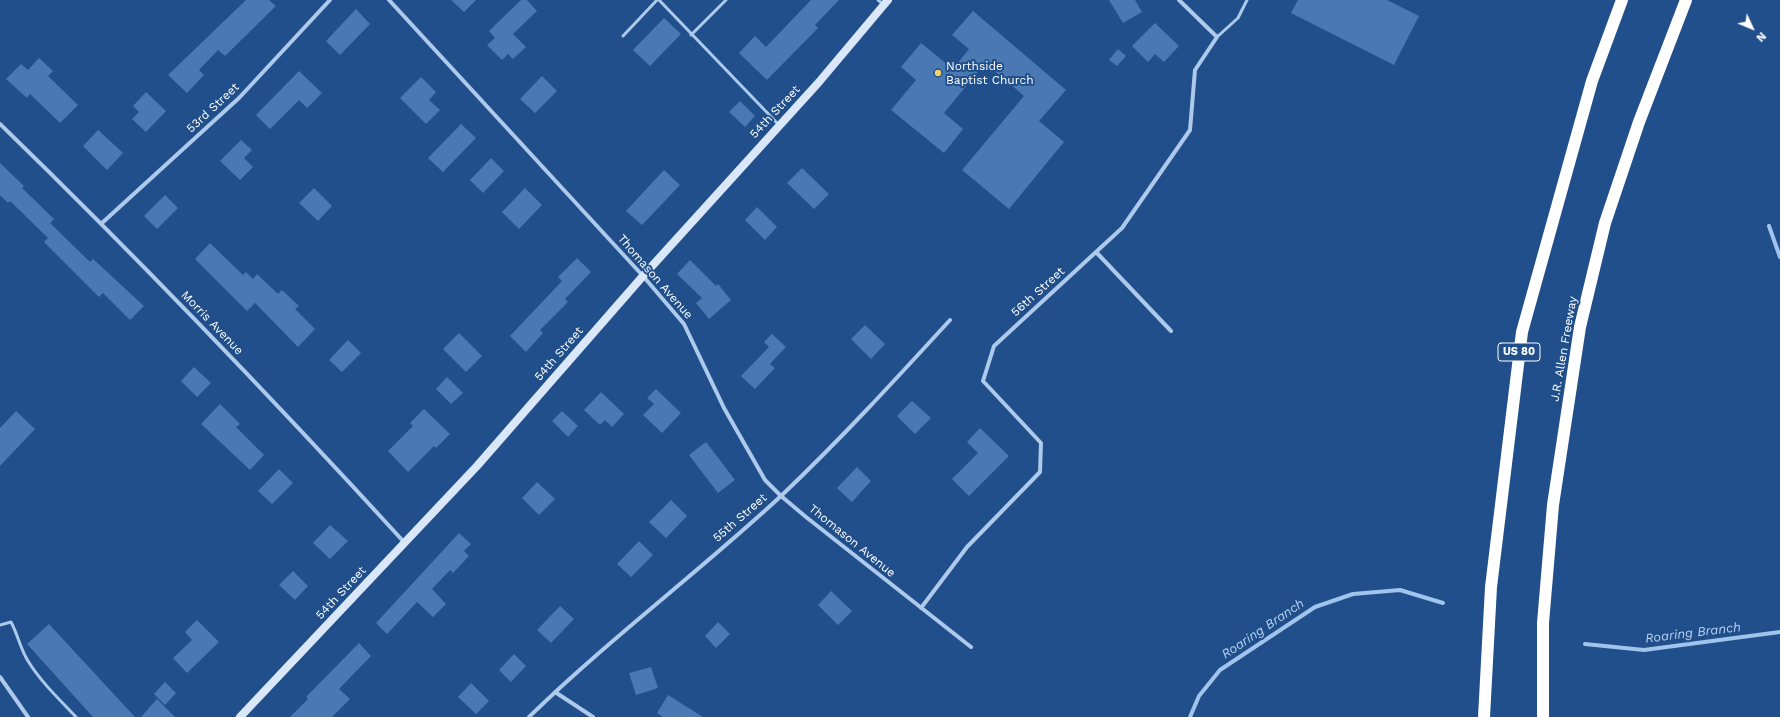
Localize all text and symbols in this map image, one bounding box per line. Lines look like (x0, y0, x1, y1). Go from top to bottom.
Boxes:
north arrow (1732, 8, 1772, 48)
text: N (1753, 29, 1769, 44)
place label: Northside Baptist Church (946, 59, 1034, 87)
marker: Northside Baptist Church (933, 68, 943, 78)
street label: 53rd Street (184, 80, 242, 136)
street label: 54th Street (747, 83, 803, 141)
street label: Thomason Avenue (614, 232, 696, 322)
street label: 56th Street (1008, 264, 1068, 320)
street label: Morris Avenue (178, 288, 246, 358)
street label: J.R. Allen Freeway (1548, 295, 1580, 403)
street label: 54th Street (532, 324, 586, 384)
road number: US 80 (1498, 343, 1540, 361)
street label: 55th Street (710, 491, 770, 545)
street label: Thomason Avenue (806, 502, 898, 580)
street label: 54th Street (313, 564, 369, 622)
water label: Roaring Branch (1219, 596, 1307, 662)
water label: Roaring Branch (1644, 619, 1742, 647)

